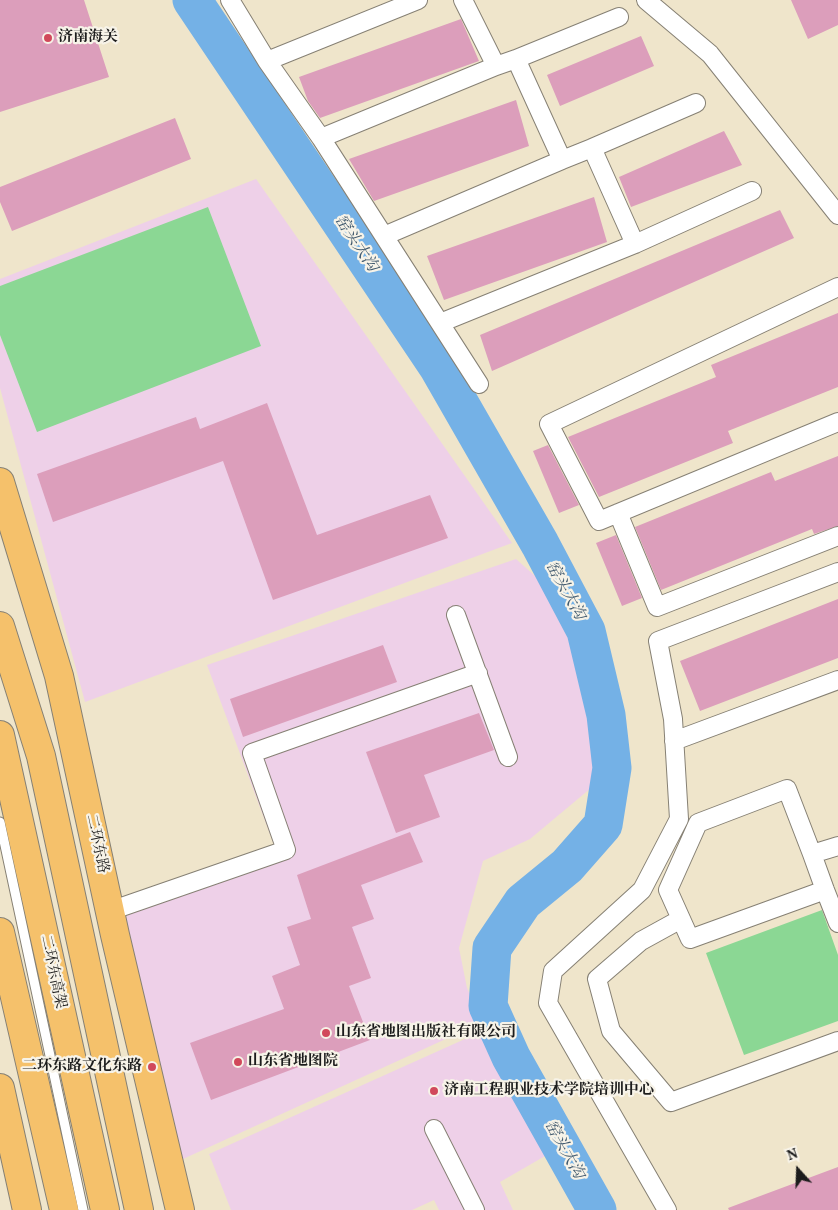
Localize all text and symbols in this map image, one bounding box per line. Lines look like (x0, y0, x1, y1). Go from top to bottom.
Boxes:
place label: 济南海关 (58, 29, 118, 47)
marker: 济南海关 (42, 32, 54, 44)
water label: 窑头大沟 (329, 212, 381, 276)
water label: 窑头大沟 (540, 558, 588, 624)
street label: 二环东路 (81, 813, 111, 875)
street label: 二环东高架 (35, 933, 69, 1011)
place label: 山东省地图出版社有限公司 (336, 1024, 516, 1042)
marker: 山东省地图出版社有限公司 (320, 1027, 332, 1039)
place label: 山东省地图院 (248, 1053, 338, 1071)
marker: 山东省地图院 (232, 1056, 244, 1068)
place label: 二环东路文化东路 (22, 1058, 142, 1076)
marker: 二环东路文化东路 (146, 1061, 158, 1073)
place label: 济南工程职业技术学院培训中心 (444, 1082, 654, 1100)
marker: 济南工程职业技术学院培训中心 (428, 1085, 440, 1097)
water label: 窑头大沟 (539, 1117, 587, 1183)
north arrow (773, 1145, 823, 1195)
text: N (785, 1145, 801, 1166)

